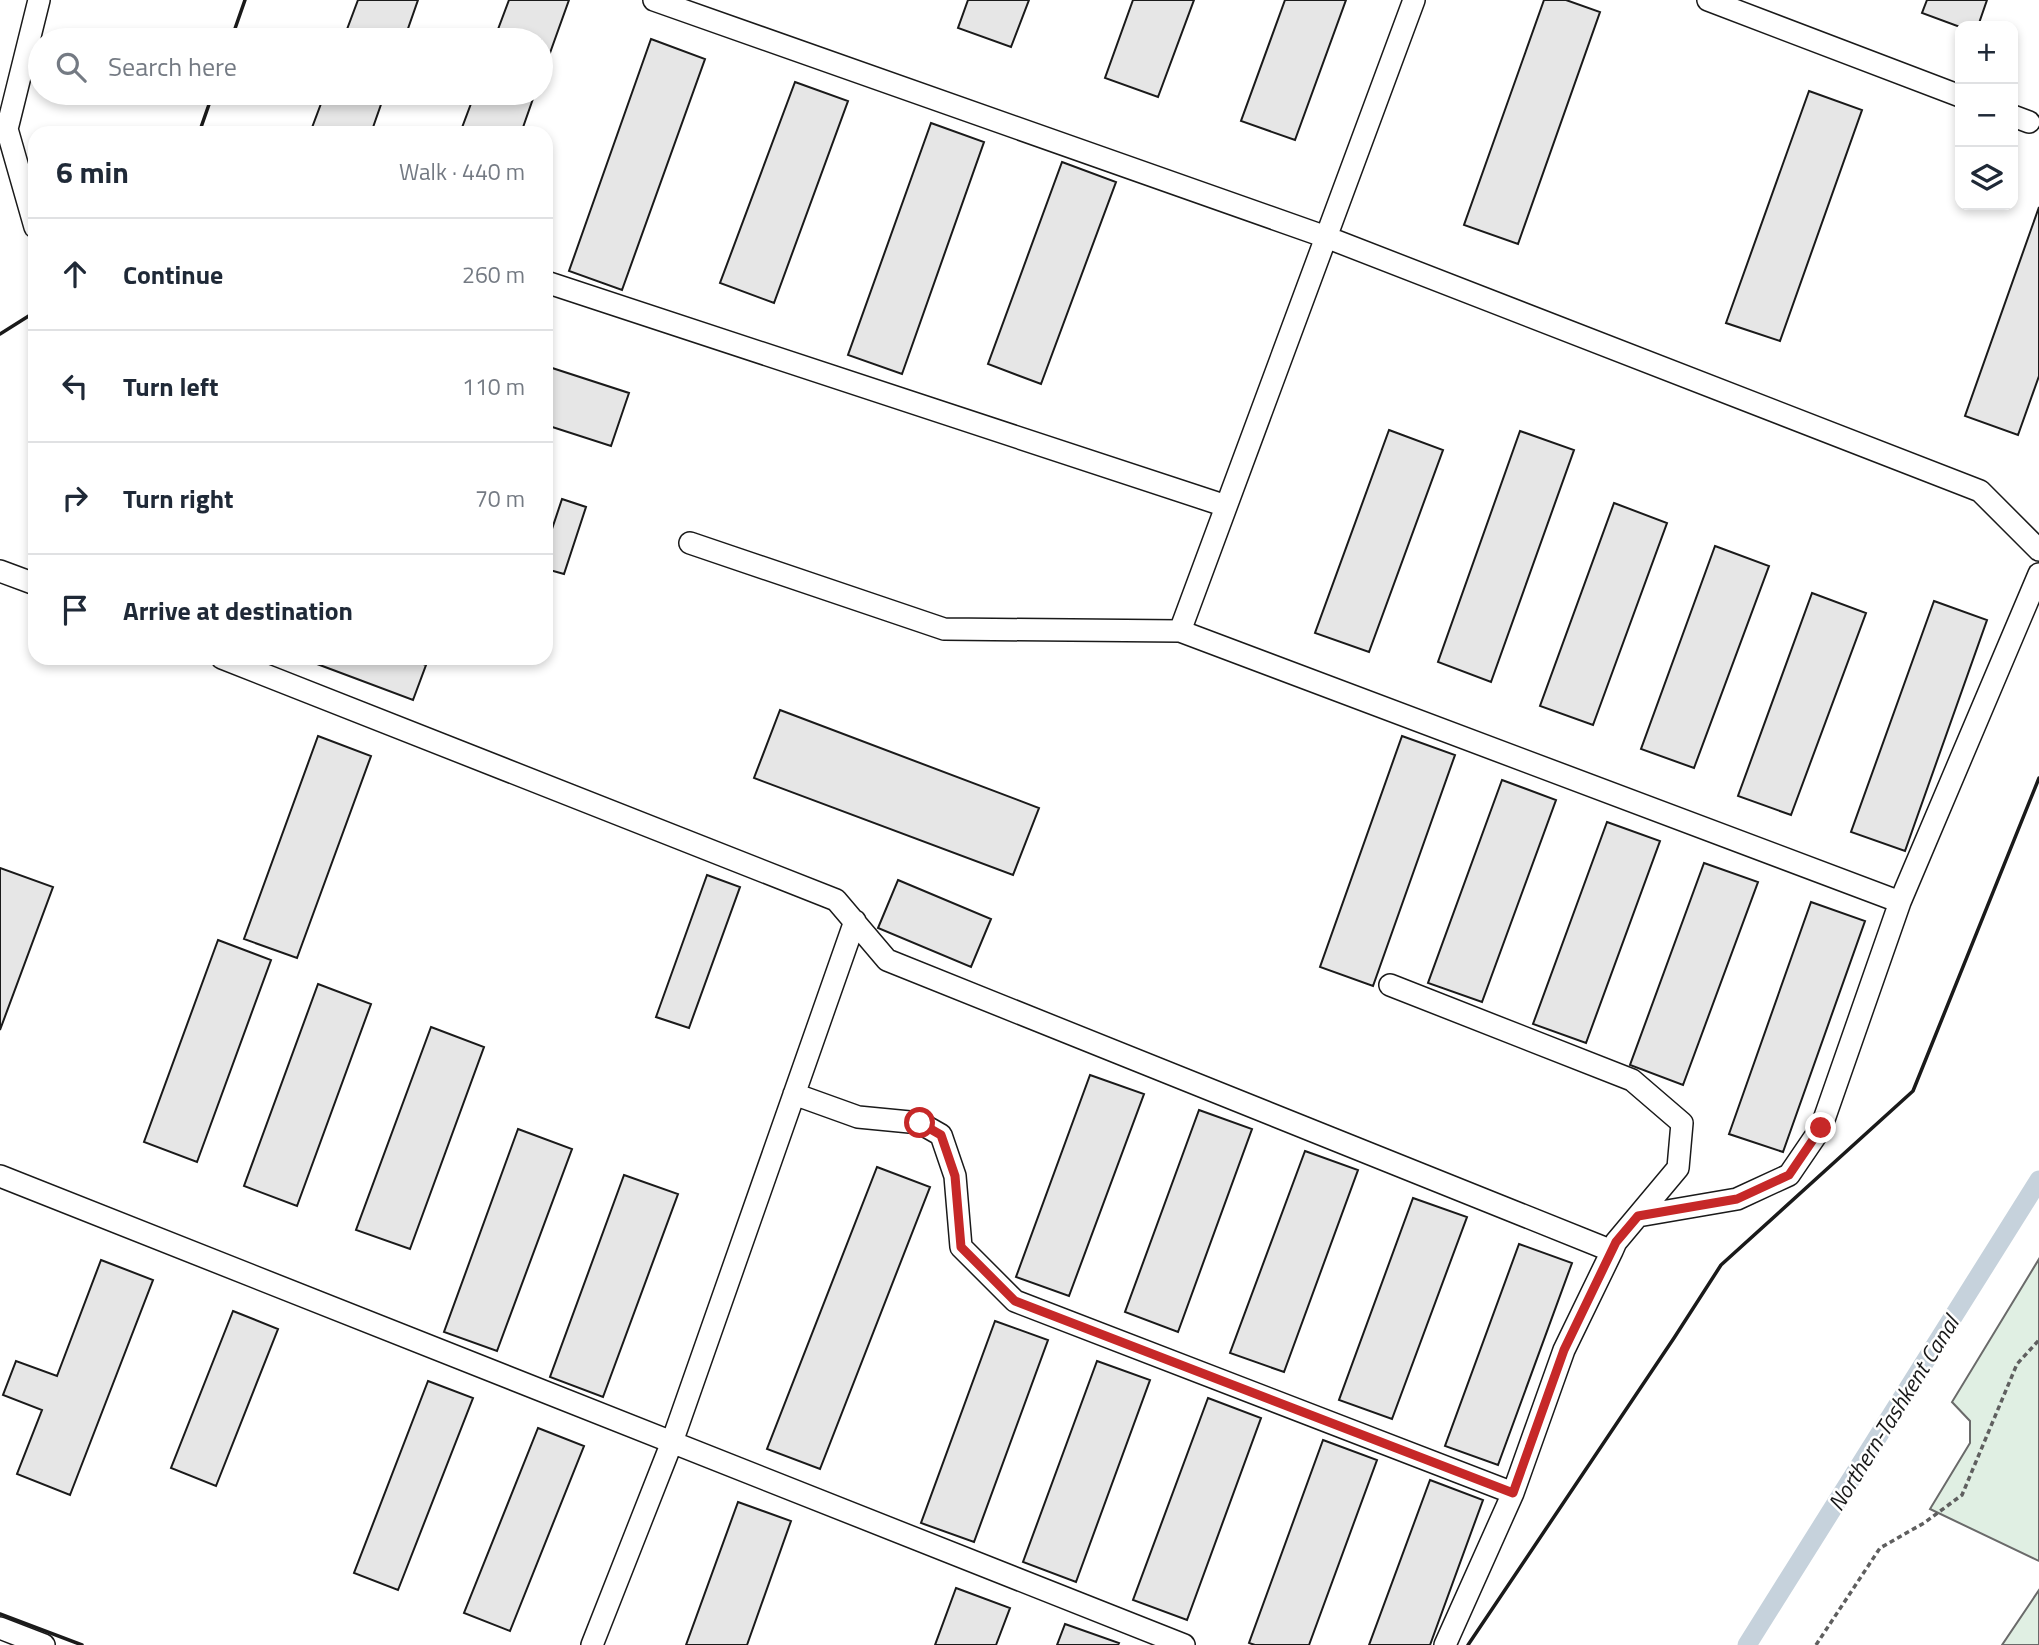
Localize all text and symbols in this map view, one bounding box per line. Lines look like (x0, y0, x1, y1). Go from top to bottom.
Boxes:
map controls (1955, 21, 2018, 210)
button: + (1955, 21, 2018, 84)
search box (28, 28, 553, 105)
text: Search here (108, 47, 237, 86)
icon: search (52, 48, 90, 86)
button: − (1955, 84, 2018, 147)
button: layers (1955, 147, 2018, 210)
text: 6 min (56, 149, 129, 195)
text: Walk · 440 m (399, 154, 525, 189)
icon: ahead (56, 255, 94, 293)
text: Continue (123, 255, 223, 294)
text: 260 m (462, 257, 525, 292)
icon: left (56, 367, 94, 405)
text: Turn left (123, 367, 218, 406)
text: 110 m (462, 369, 525, 404)
icon: right (56, 479, 94, 517)
text: Turn right (123, 479, 234, 518)
text: 70 m (475, 481, 525, 516)
icon: arrive (56, 591, 94, 629)
text: Arrive at destination (123, 591, 353, 630)
route start (904, 1107, 935, 1138)
route end (1805, 1112, 1836, 1143)
water label: Northern-Tashkent Canal (1819, 1306, 1969, 1517)

